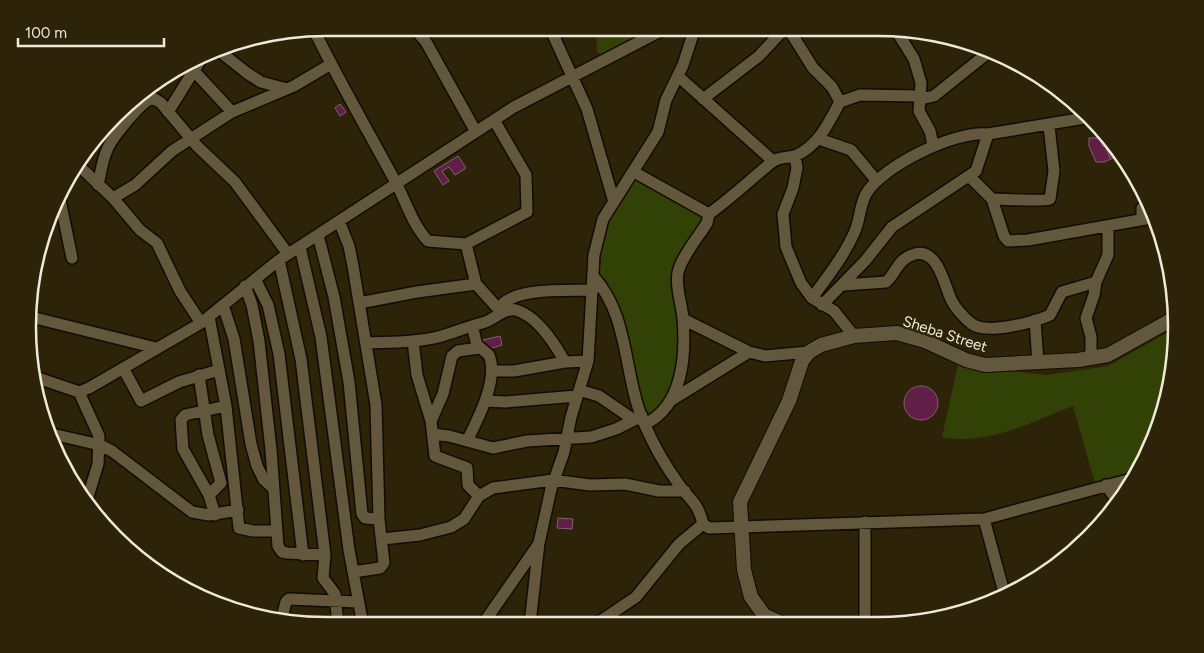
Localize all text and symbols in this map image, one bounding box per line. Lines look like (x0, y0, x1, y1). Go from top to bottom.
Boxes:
scale bar (18, 15, 164, 47)
text: 100 m (25, 24, 67, 42)
street label: Sheba Street (900, 312, 990, 356)

